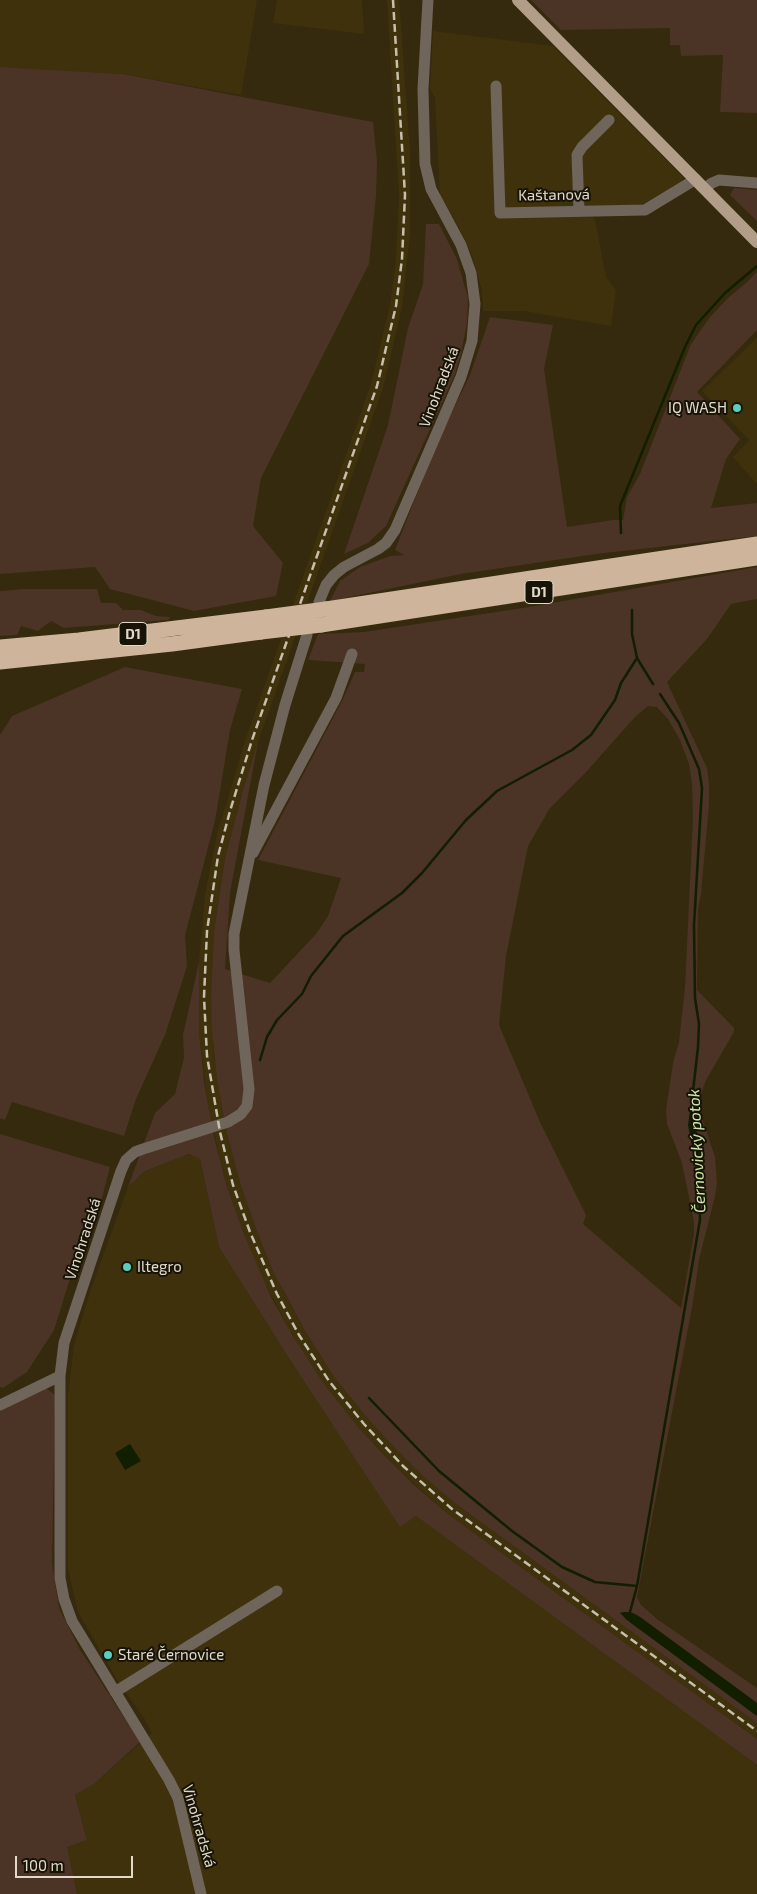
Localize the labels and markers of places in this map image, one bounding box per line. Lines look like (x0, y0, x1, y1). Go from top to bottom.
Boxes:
place label: IQ WASH (668, 399, 727, 417)
marker: IQ WASH (731, 402, 743, 414)
place label: Iltegro (137, 1258, 182, 1276)
marker: Iltegro (121, 1261, 133, 1273)
place label: Staré Černovice (118, 1646, 224, 1664)
marker: Staré Černovice (102, 1649, 114, 1661)

